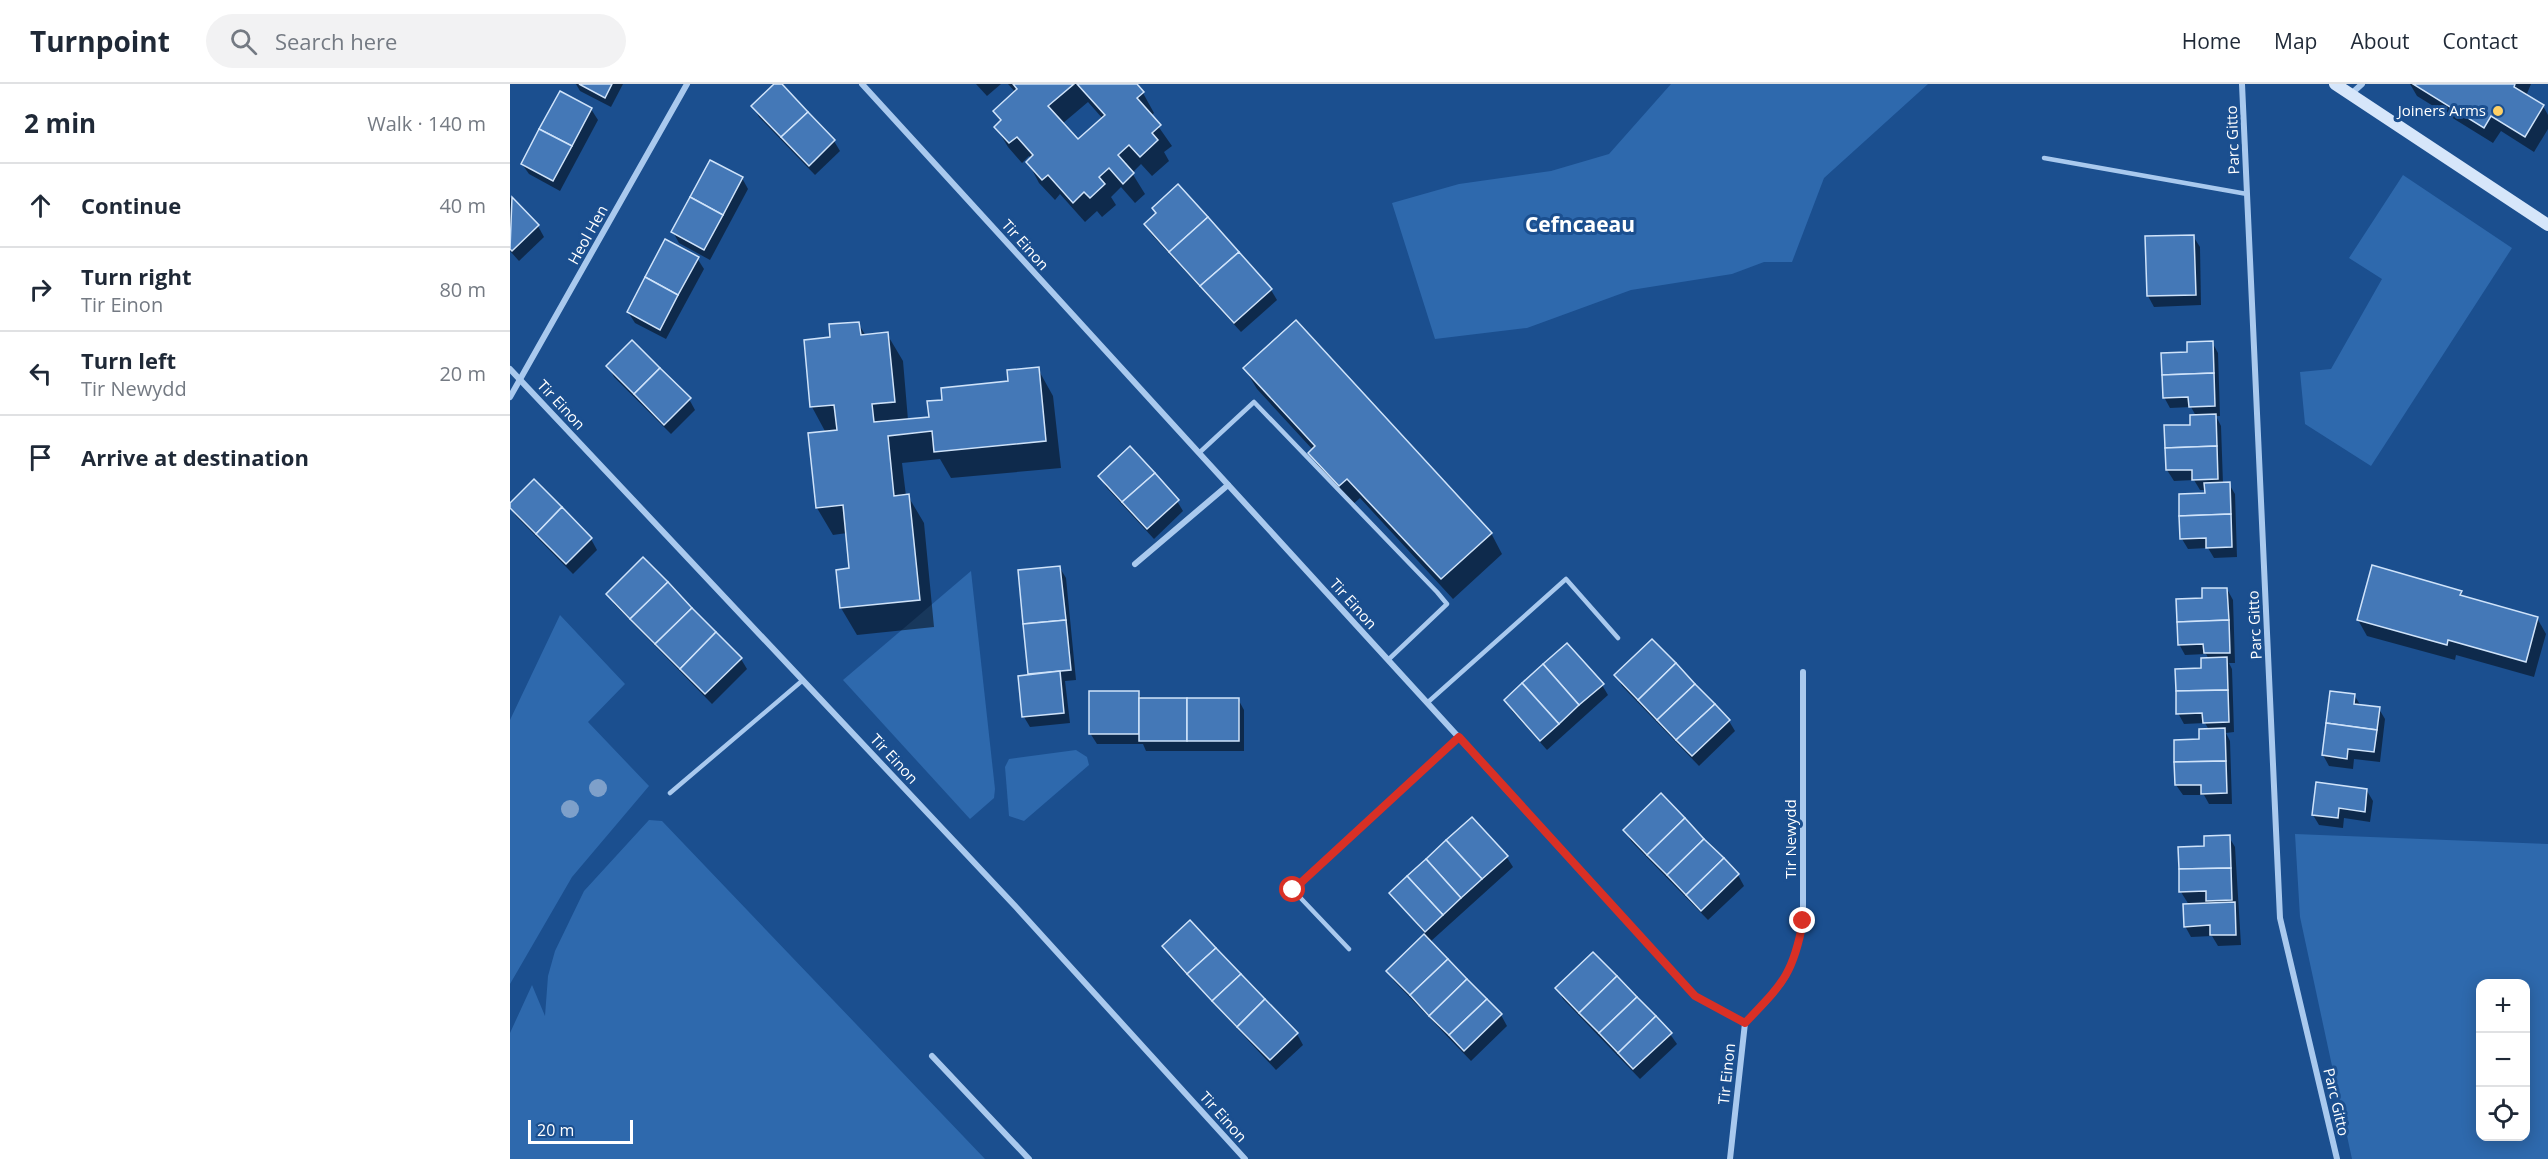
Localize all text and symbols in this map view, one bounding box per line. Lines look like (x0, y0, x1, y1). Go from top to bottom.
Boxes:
search box (206, 14, 626, 68)
text: Turnpoint (30, 22, 170, 60)
icon: search (227, 25, 260, 58)
text: Search here (275, 26, 397, 56)
text: Home (2182, 27, 2241, 55)
text: Map (2274, 27, 2317, 55)
text: About (2350, 27, 2410, 55)
text: Contact (2443, 27, 2518, 55)
place label: Joiners Arms (2396, 100, 2486, 120)
marker: Joiners Arms (2491, 104, 2505, 118)
text: 2 min (24, 105, 96, 141)
street label: Parc Gitto (2221, 105, 2243, 175)
text: Walk · 140 m (367, 110, 486, 137)
icon: ahead (24, 189, 57, 222)
text: Continue (81, 190, 181, 220)
text: 40 m (439, 192, 486, 219)
street label: Heol Hen (563, 201, 612, 268)
district label: Cefncaeau (1525, 210, 1635, 238)
street label: Tir Einon (998, 215, 1054, 274)
text: Turn right (81, 261, 192, 291)
icon: right (24, 273, 57, 306)
text: 80 m (439, 276, 486, 303)
text: Tir Einon (81, 291, 163, 318)
text: Turn left (81, 345, 176, 375)
icon: left (24, 357, 57, 390)
text: 20 m (439, 360, 486, 387)
text: Tir Newydd (81, 375, 187, 402)
street label: Tir Einon (533, 375, 590, 434)
icon: arrive (24, 441, 57, 474)
text: Arrive at destination (81, 442, 309, 472)
street label: Tir Einon (1326, 574, 1382, 633)
street label: Parc Gitto (2242, 590, 2266, 660)
street label: Tir Einon (866, 729, 923, 788)
street label: Tir Newydd (1780, 799, 1800, 879)
route start (1279, 876, 1305, 902)
route end (1789, 907, 1815, 933)
map controls (2476, 979, 2530, 1141)
button: + (2476, 979, 2530, 1033)
button: − (2476, 1033, 2530, 1087)
street label: Tir Einon (1713, 1042, 1739, 1106)
street label: Parc Gitto (2319, 1066, 2354, 1138)
street label: Tir Einon (1196, 1087, 1252, 1146)
button: locate (2476, 1087, 2530, 1141)
scale bar (528, 1117, 633, 1144)
text: 20 m (537, 1119, 574, 1141)

